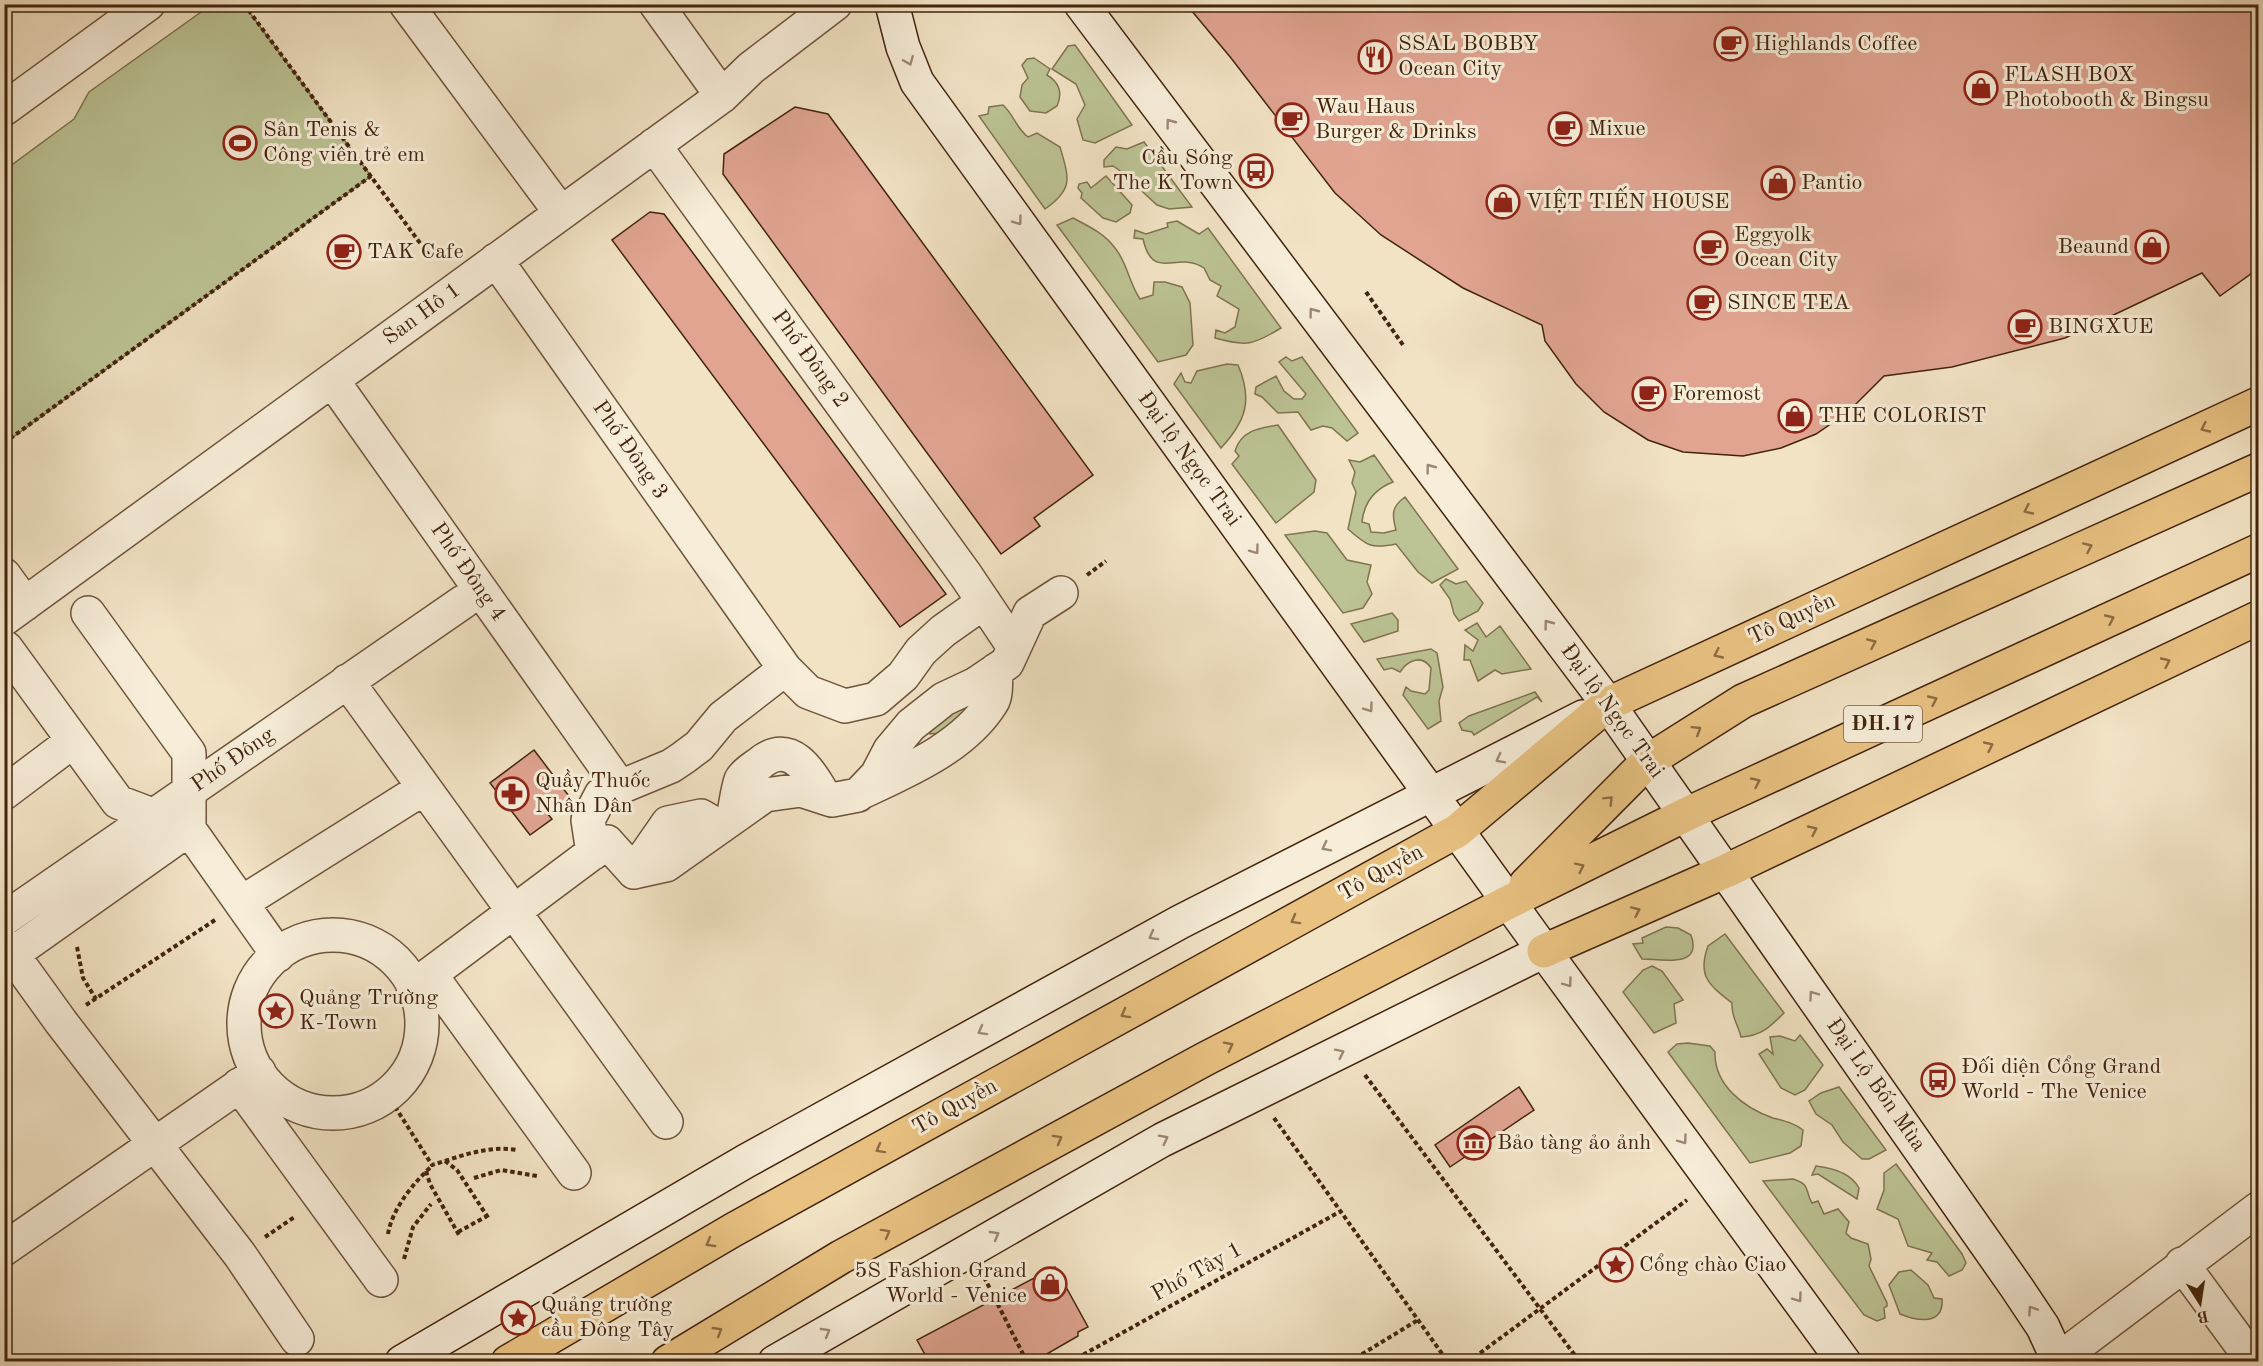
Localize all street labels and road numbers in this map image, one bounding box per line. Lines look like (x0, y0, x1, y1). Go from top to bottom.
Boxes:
street label: San Hô 1 (379, 279, 465, 349)
street label: Phố Đông 2 (767, 306, 853, 412)
street label: Đại lộ Ngọc Trai (1133, 388, 1245, 530)
street label: Phố Đông 3 (588, 397, 672, 503)
street label: Phố Đông 4 (426, 519, 510, 625)
street label: Tô Quyền (1745, 588, 1839, 649)
street label: Đại lộ Ngọc Trai (1556, 640, 1668, 782)
road number: ĐH.17 (1844, 706, 1922, 742)
street label: Phố Đông (188, 724, 279, 796)
street label: Tô Quyền (1334, 840, 1427, 905)
street label: Đại Lộ Bốn Mùa (1822, 1014, 1930, 1156)
street label: Tô Quyền (908, 1074, 1001, 1139)
street label: Phố Tây 1 (1148, 1238, 1246, 1306)

